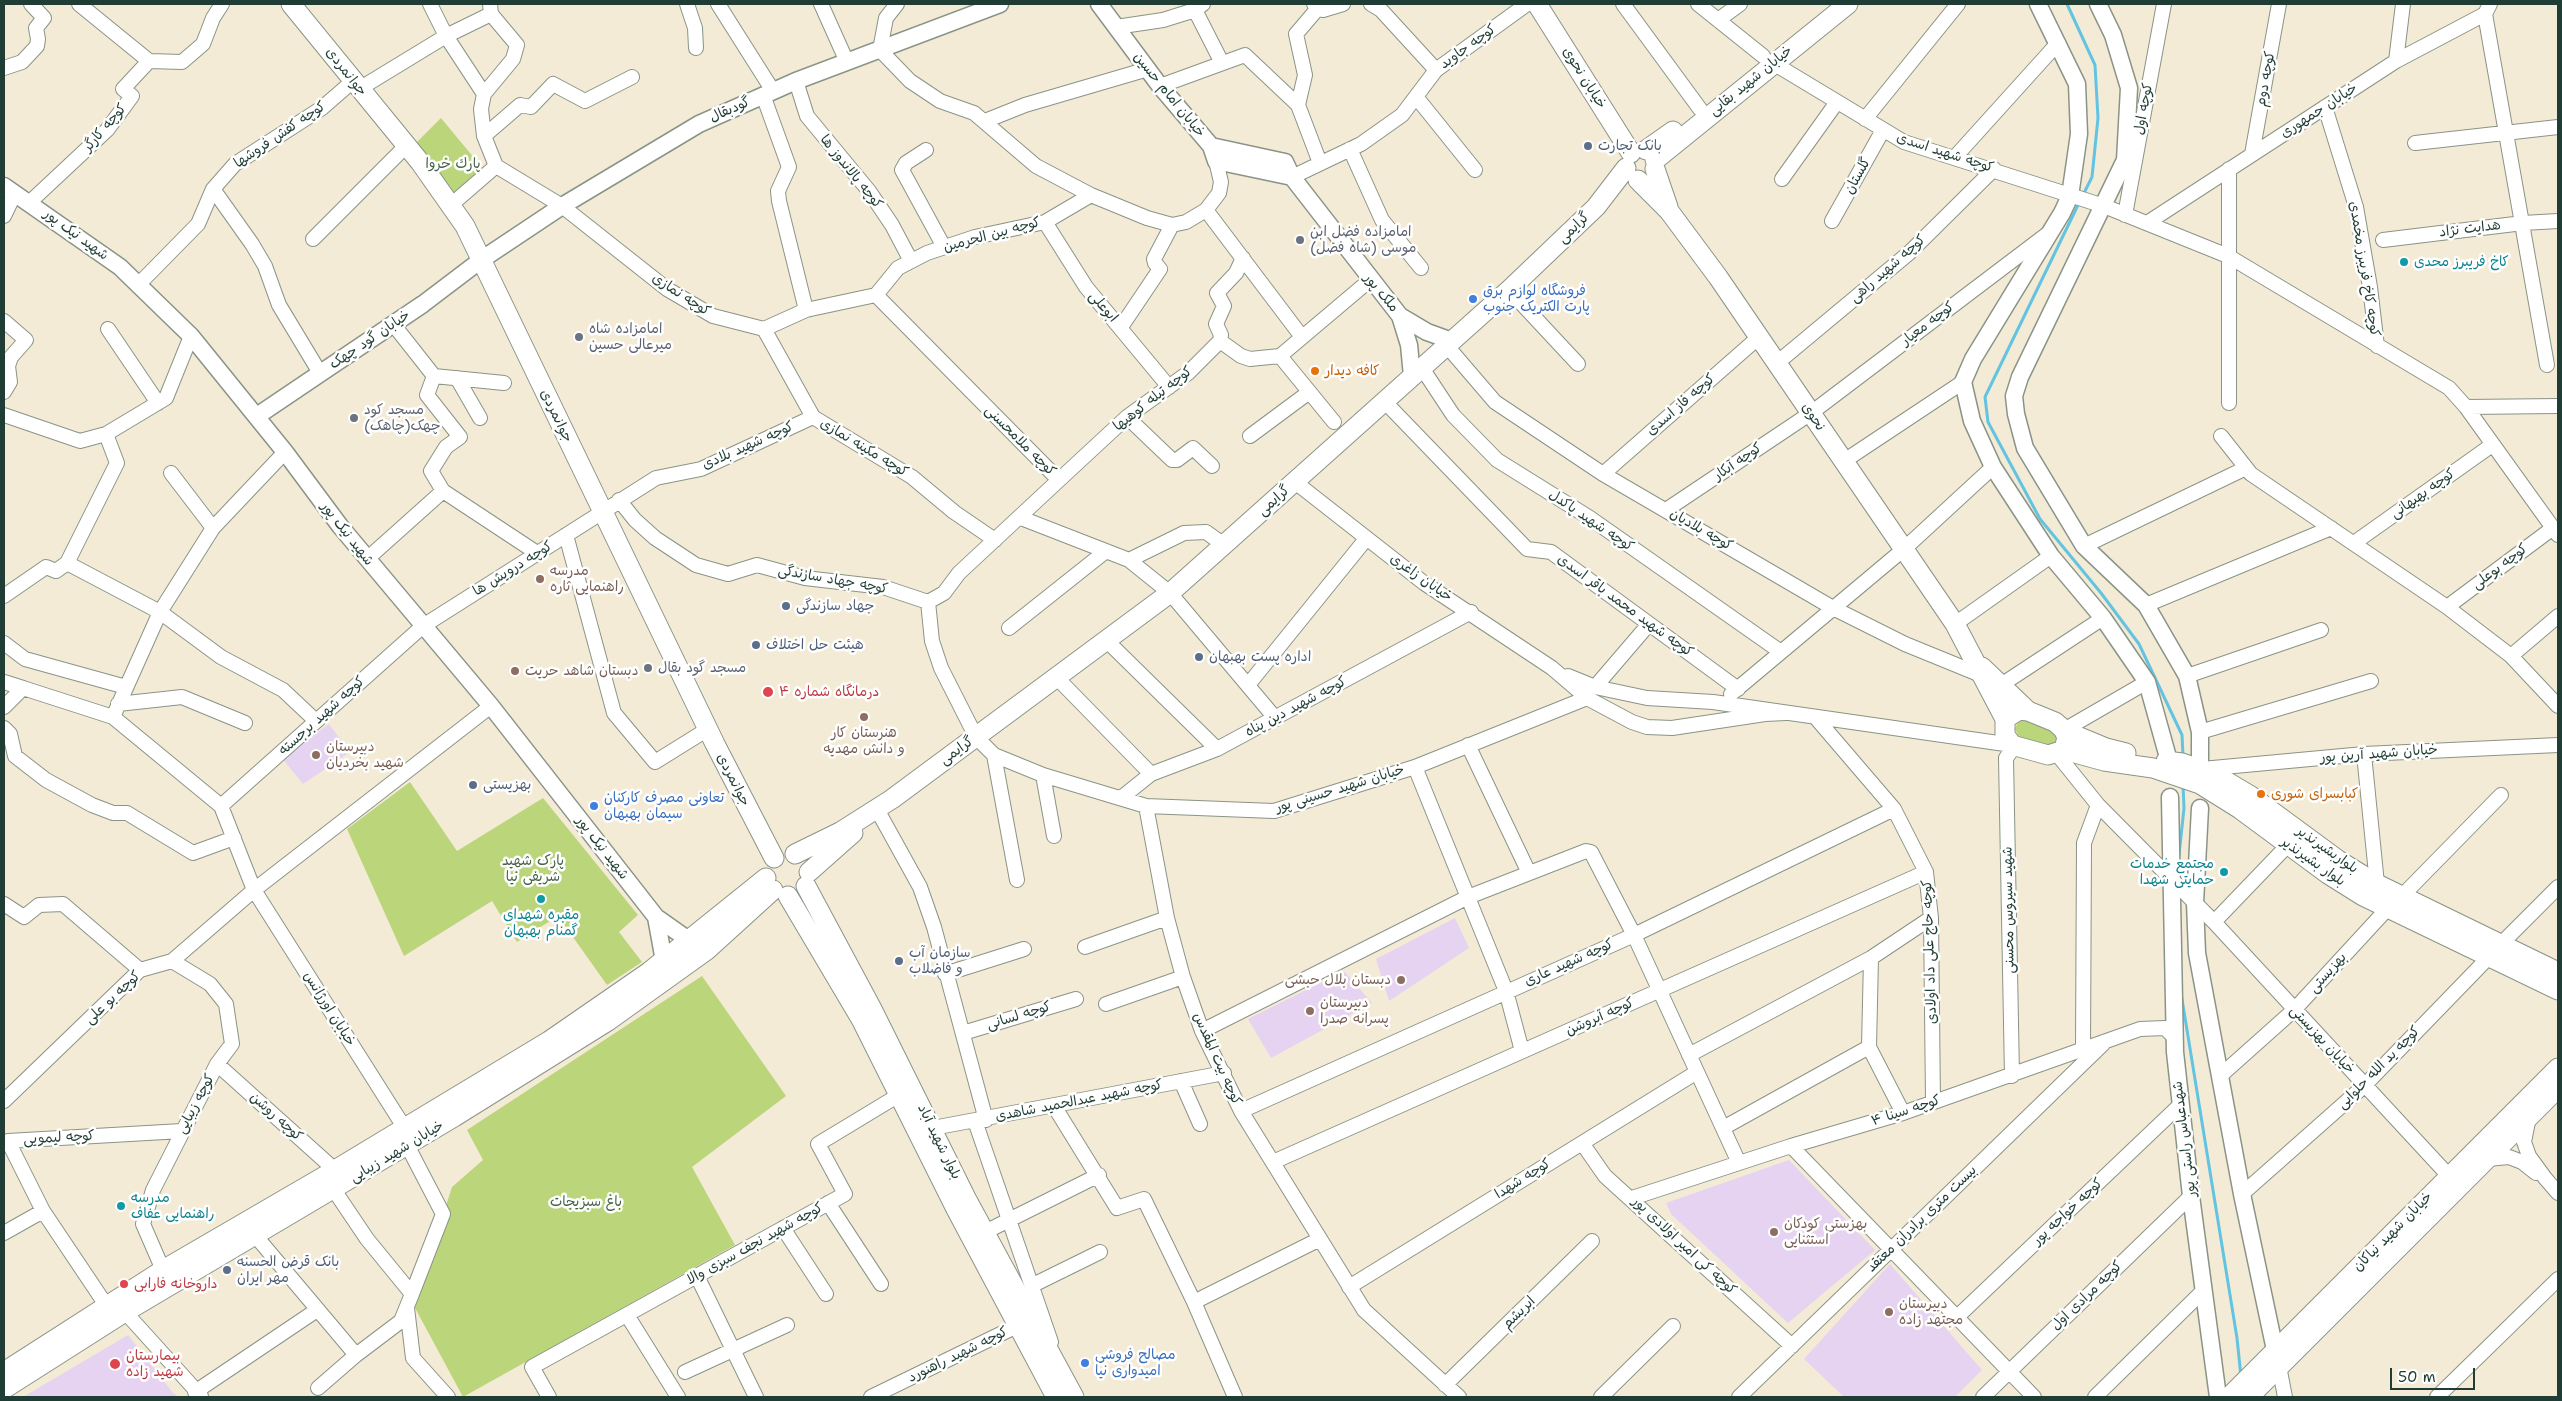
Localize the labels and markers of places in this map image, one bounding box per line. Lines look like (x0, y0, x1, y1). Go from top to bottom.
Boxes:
place label: بانک تجارت (1598, 138, 1662, 154)
marker: بانک تجارت (1582, 140, 1594, 152)
place label: امامزاده فضل ابن موسی (شاه فضل) (1310, 224, 1416, 256)
marker: امامزاده فضل ابن موسی (شاه فضل) (1294, 234, 1306, 246)
place label: کاخ فریبرز محدی (2414, 254, 2509, 270)
marker: کاخ فریبرز محدی (2398, 256, 2410, 268)
place label: فروشگاه لوازم برق پارت الکتریک جنوب (1483, 283, 1590, 316)
marker: فروشگاه لوازم برق پارت الکتریک جنوب (1467, 293, 1479, 305)
place label: امامزاده شاه میرعالی حسین (589, 321, 672, 354)
marker: امامزاده شاه میرعالی حسین (573, 331, 585, 343)
place label: کافه دیدار (1325, 363, 1380, 379)
marker: کافه دیدار (1309, 365, 1321, 377)
place label: مسجد کود چهک(چاهک) (364, 402, 441, 434)
marker: مسجد کود چهک(چاهک) (348, 412, 360, 424)
place label: مدرسه راهنمایی ثاره (550, 563, 624, 596)
marker: مدرسه راهنمایی ثاره (534, 573, 546, 585)
place label: جهاد سازندگی (796, 598, 874, 614)
marker: جهاد سازندگی (780, 600, 792, 612)
place label: هیئت حل اختلاف (766, 637, 864, 653)
marker: هیئت حل اختلاف (750, 639, 762, 651)
place label: اداره پست بهبهان (1209, 649, 1311, 665)
marker: اداره پست بهبهان (1193, 651, 1205, 663)
place label: مسجد گود بقال (658, 660, 746, 676)
marker: مسجد گود بقال (642, 662, 654, 674)
place label: دبستان شاهد حریت (525, 663, 638, 679)
marker: دبستان شاهد حریت (509, 665, 521, 677)
place label: درمانگاه شماره ۴ (779, 684, 879, 700)
marker: درمانگاه شماره ۴ (761, 685, 775, 699)
marker: هنرستان کار و دانش مهدیه (858, 711, 870, 723)
place label: هنرستان کار و دانش مهدیه (823, 725, 905, 758)
place label: دبیرستان شهید بخردیان (326, 739, 404, 772)
marker: دبیرستان شهید بخردیان (310, 749, 322, 761)
place label: بهزیستی (483, 777, 531, 793)
marker: بهزیستی (467, 779, 479, 791)
place label: کبابسرای شوری (2271, 786, 2358, 802)
marker: کبابسرای شوری (2255, 788, 2267, 800)
place label: تعاونی مصرف کارکنان سیمان بهبهان (604, 790, 724, 822)
marker: تعاونی مصرف کارکنان سیمان بهبهان (588, 800, 600, 812)
place label: مجتمع خدمات حمایتی شهدا (2130, 856, 2214, 889)
marker: مجتمع خدمات حمایتی شهدا (2218, 866, 2230, 878)
marker: مقبره شهدای گمنام بهبهان (535, 893, 547, 905)
place label: مقبره شهدای گمنام بهبهان (503, 907, 579, 940)
place label: سازمان آب و فاضلاب (909, 945, 971, 978)
marker: سازمان آب و فاضلاب (893, 955, 905, 967)
place label: دبستان بلال حبشی (1285, 972, 1391, 988)
marker: دبستان بلال حبشی (1395, 974, 1407, 986)
place label: دبیرستان پسرانه صدرا (1320, 995, 1389, 1028)
marker: دبیرستان پسرانه صدرا (1304, 1005, 1316, 1017)
place label: مدرسه راهنمایی عفاف (131, 1190, 214, 1222)
marker: مدرسه راهنمایی عفاف (115, 1200, 127, 1212)
place label: بهزستی کودکان استثنایی (1784, 1216, 1867, 1248)
marker: بهزستی کودکان استثنایی (1768, 1226, 1780, 1238)
place label: بانک قرض الحسنه مهر ایران (237, 1254, 339, 1286)
marker: بانک قرض الحسنه مهر ایران (221, 1264, 233, 1276)
place label: داروخانه فارابی (134, 1276, 218, 1292)
marker: داروخانه فارابی (118, 1278, 130, 1290)
place label: دبیرستان مجتهد زاده (1899, 1296, 1963, 1328)
marker: دبیرستان مجتهد زاده (1883, 1306, 1895, 1318)
place label: مصالح فروشی امیدواری نیا (1095, 1347, 1176, 1380)
place label: بیمارستان شهید زاده (126, 1348, 184, 1380)
marker: بیمارستان شهید زاده (108, 1357, 122, 1371)
marker: مصالح فروشی امیدواری نیا (1079, 1357, 1091, 1369)

